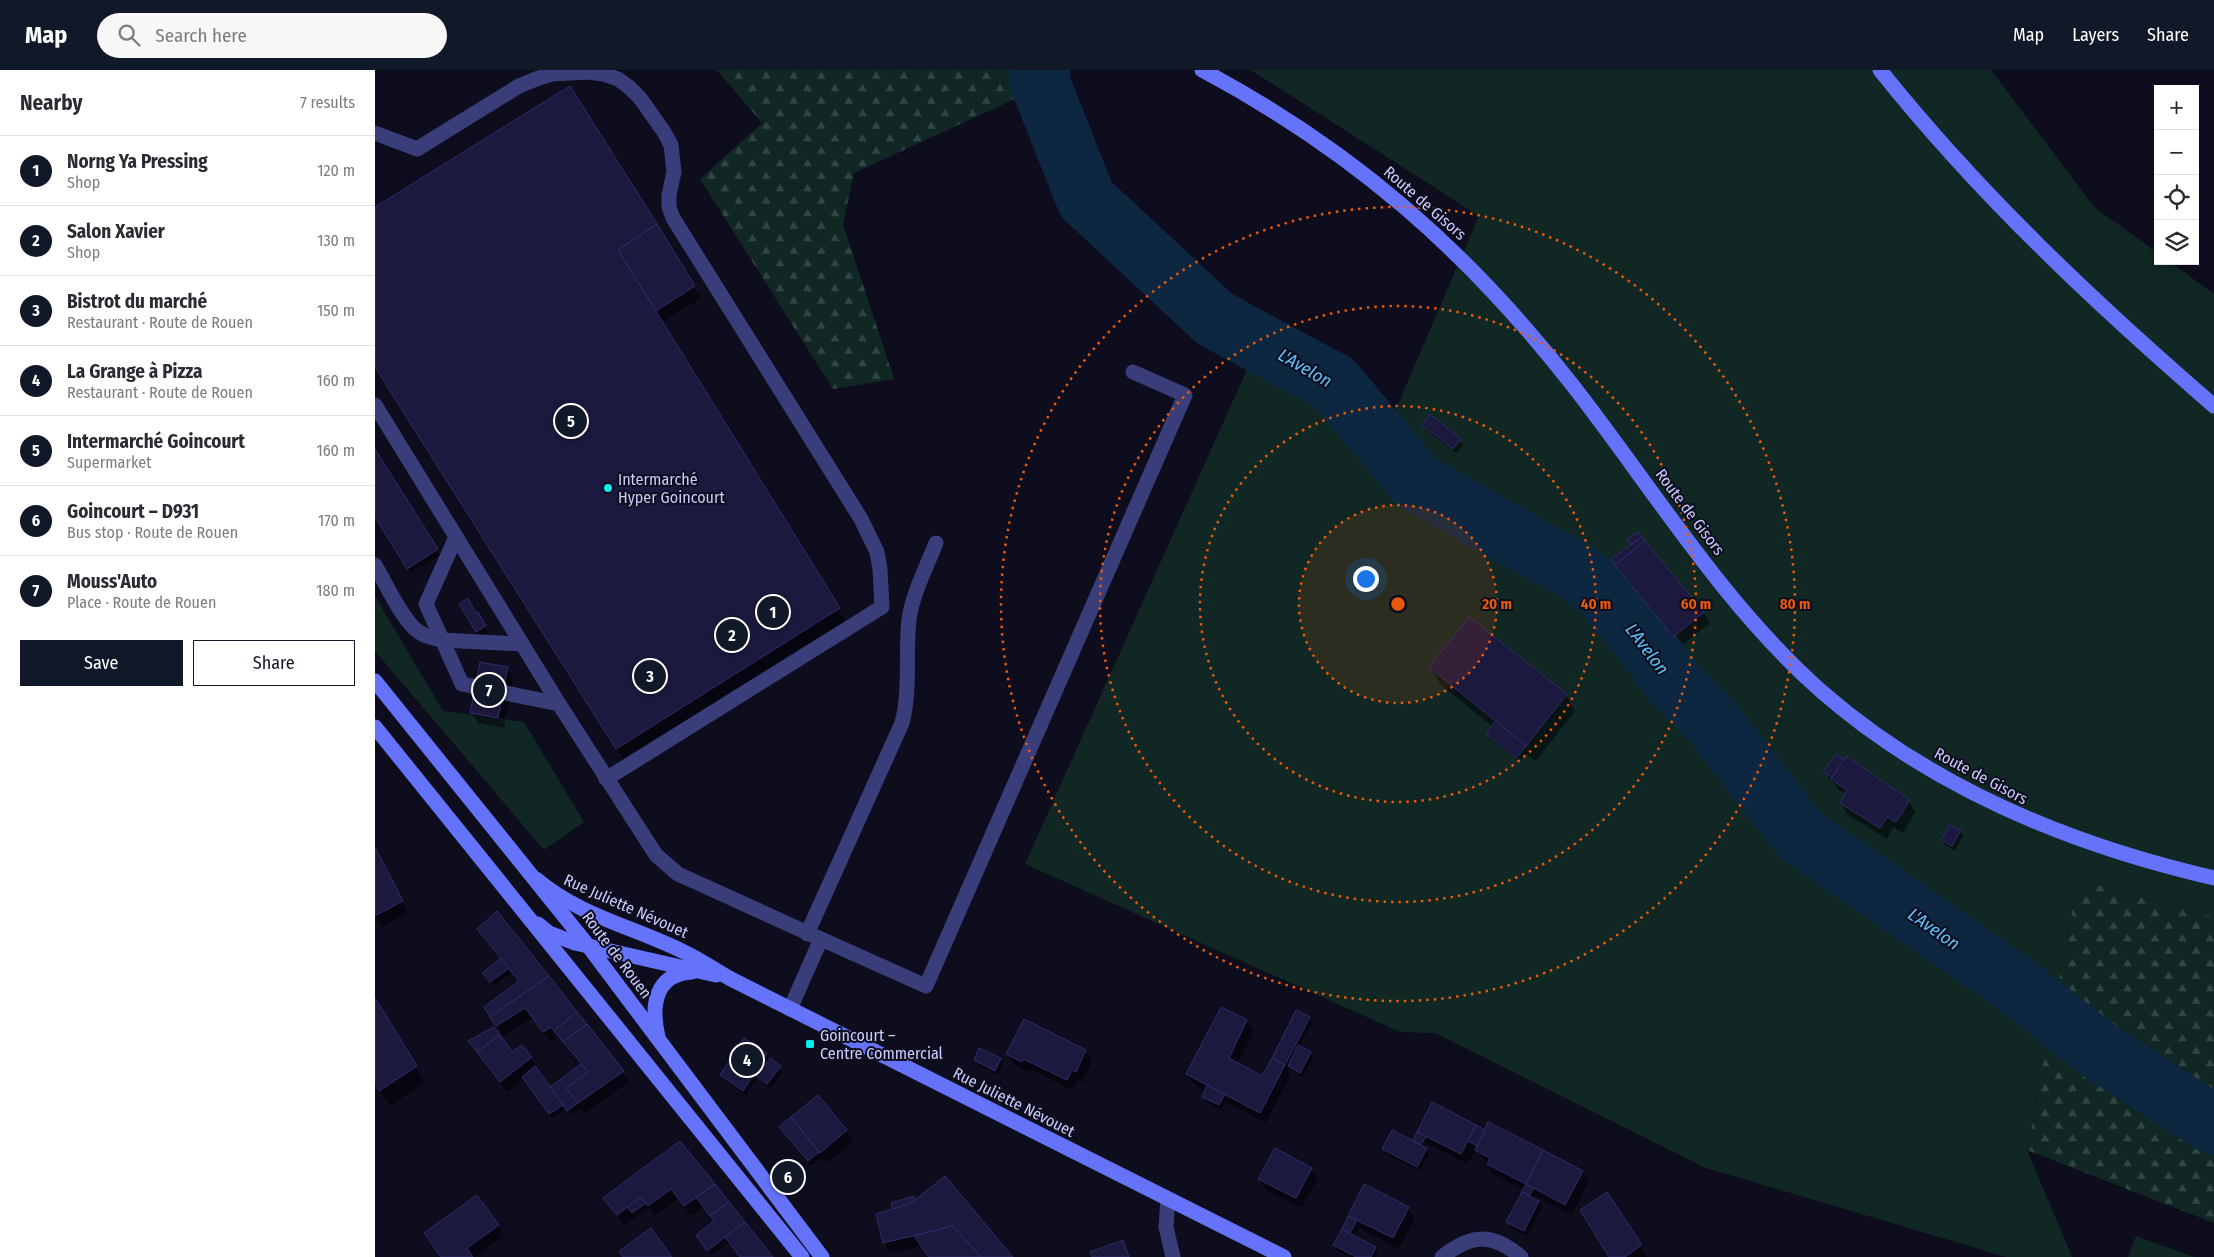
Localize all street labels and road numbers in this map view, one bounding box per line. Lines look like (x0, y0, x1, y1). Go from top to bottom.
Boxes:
street label: Route de Gisors (1380, 162, 1470, 244)
street label: Route de Gisors (1651, 465, 1729, 559)
street label: Route de Gisors (1931, 743, 2031, 809)
street label: Rue Juliette Névouet (561, 870, 692, 942)
street label: Route de Rouen (578, 908, 656, 1002)
street label: Rue Juliette Névouet (950, 1063, 1079, 1141)

